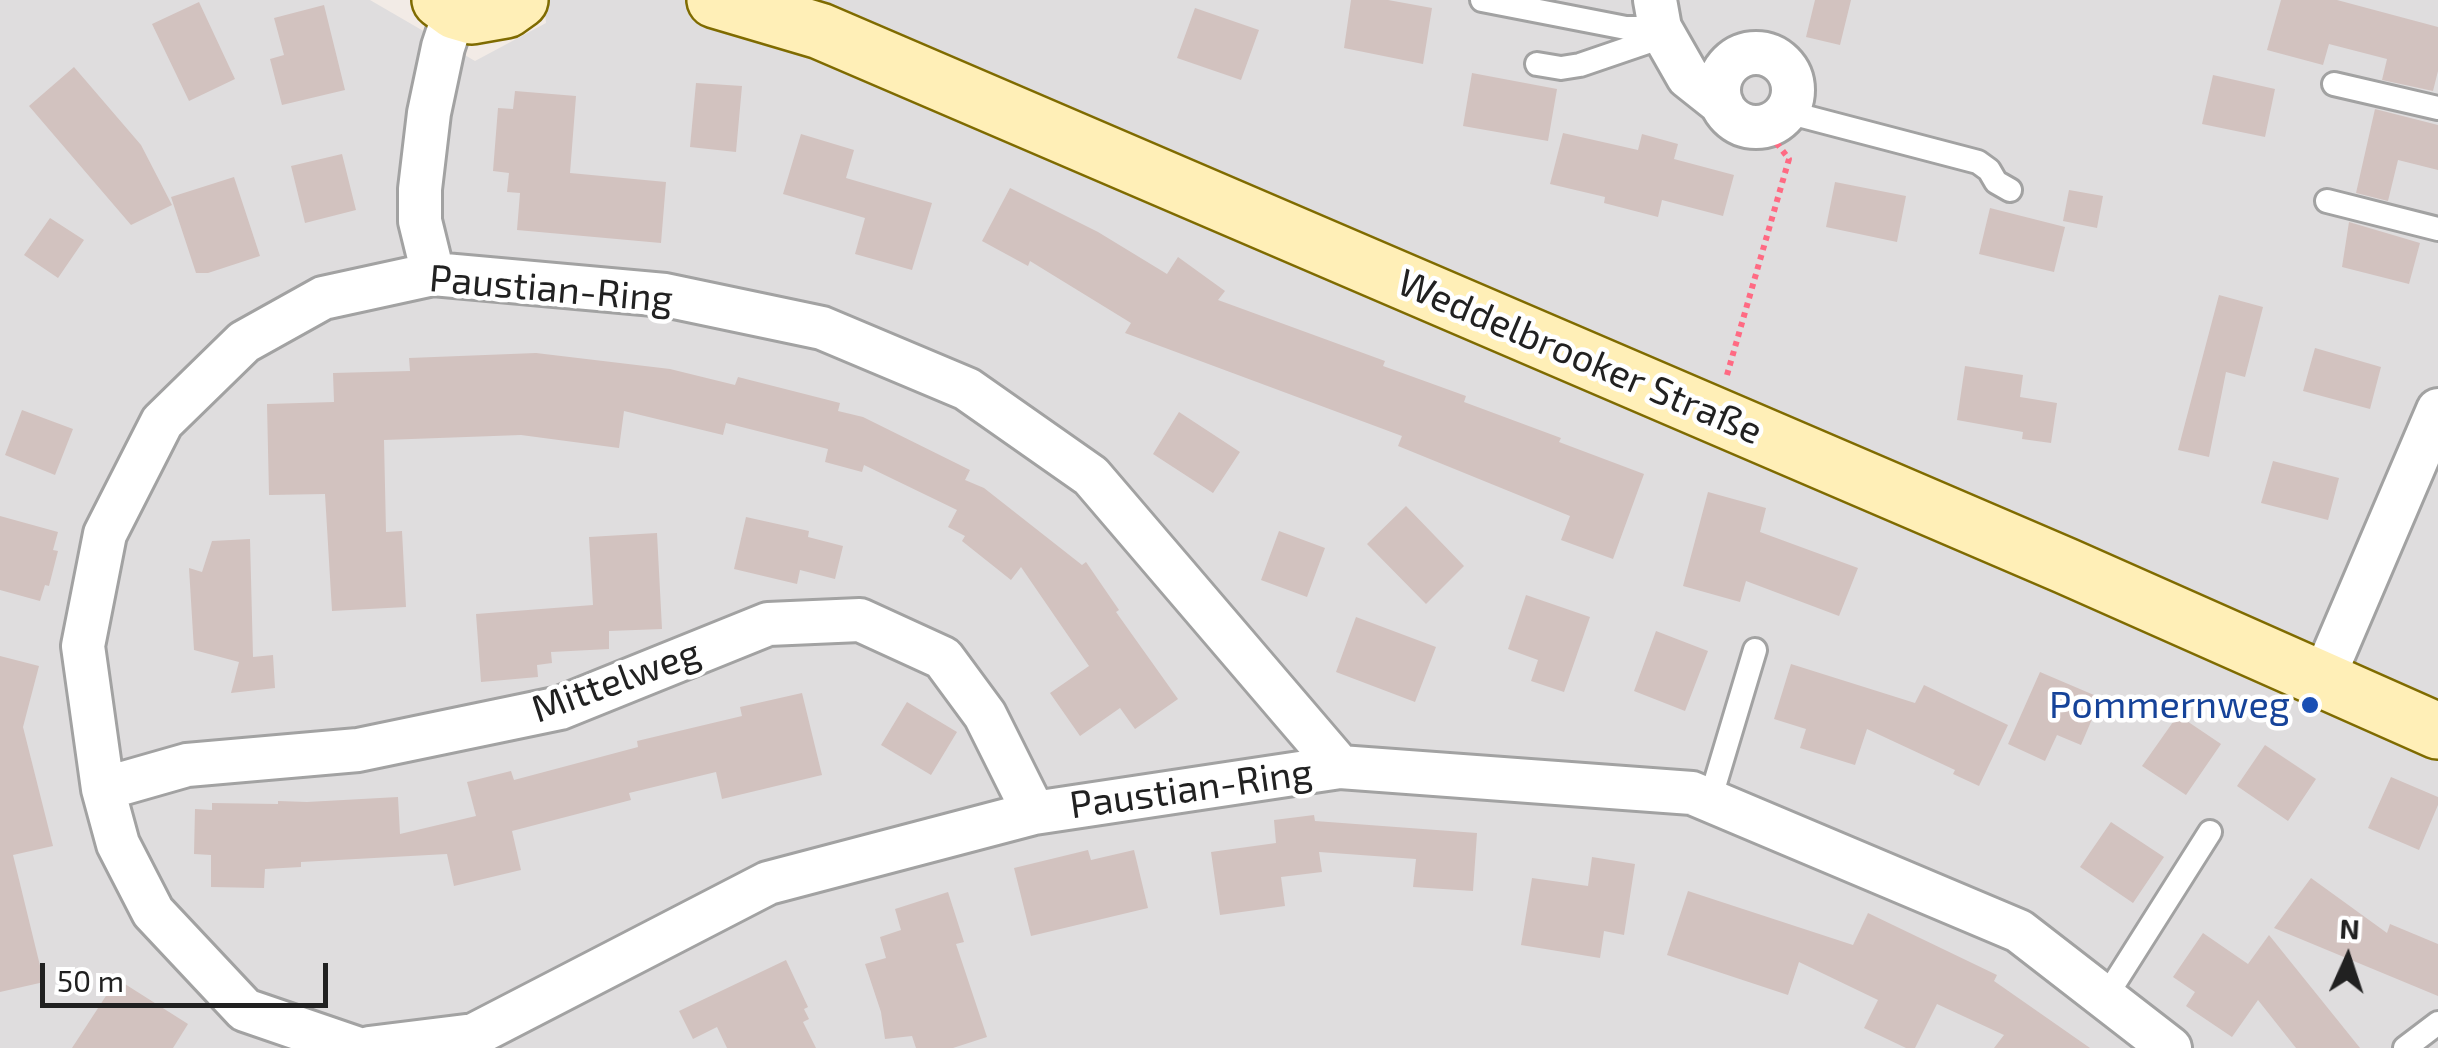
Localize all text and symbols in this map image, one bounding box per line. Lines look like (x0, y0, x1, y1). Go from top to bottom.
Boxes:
street label: Paustian-Ring (427, 256, 675, 322)
street label: Weddelbrooker Straße (1391, 260, 1769, 454)
street label: Mittelweg (526, 630, 706, 732)
place label: Pommernweg (2049, 682, 2290, 728)
marker: Pommernweg (2299, 694, 2321, 716)
street label: Paustian-Ring (1067, 749, 1315, 829)
north arrow (2298, 908, 2398, 1008)
text: N (2339, 911, 2361, 946)
scale bar (45, 943, 332, 1005)
text: 50 m (57, 962, 124, 998)

